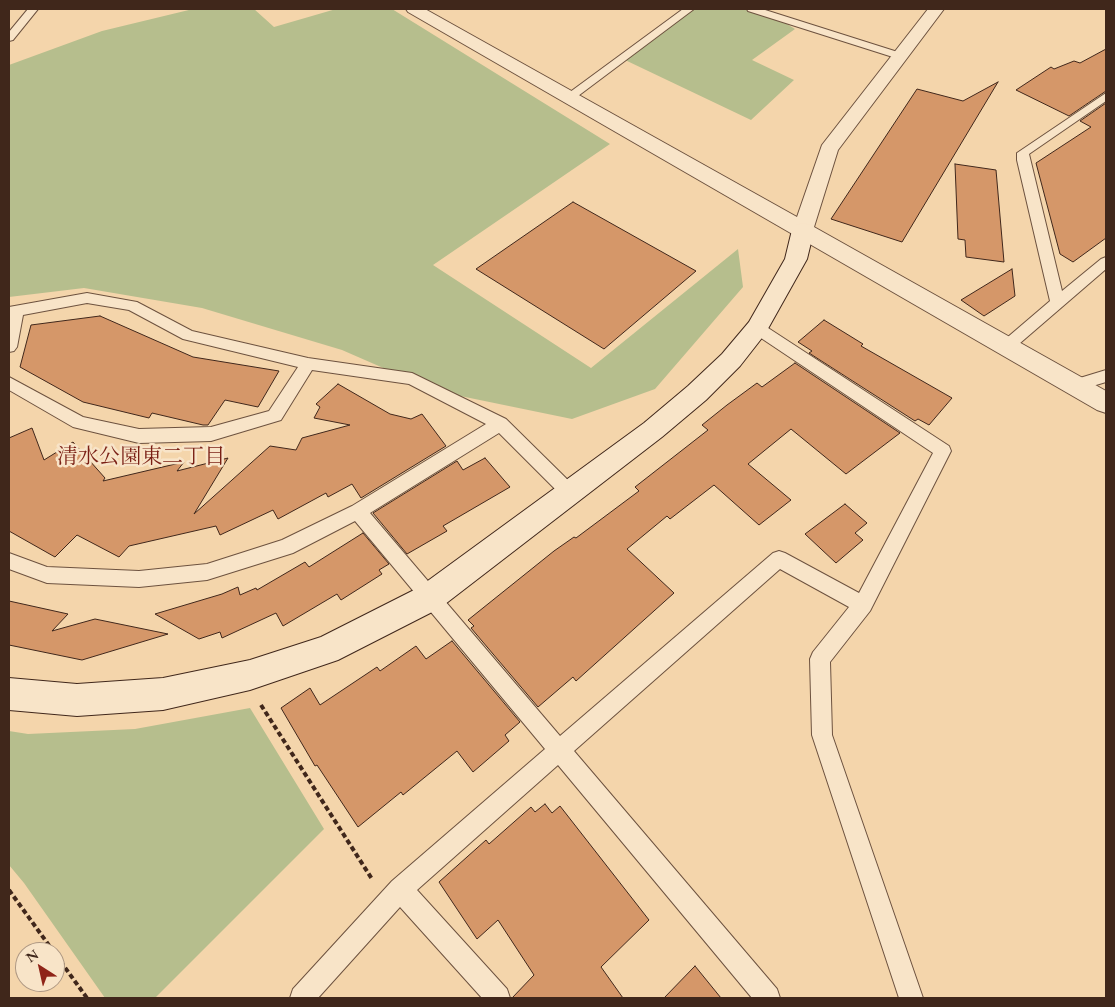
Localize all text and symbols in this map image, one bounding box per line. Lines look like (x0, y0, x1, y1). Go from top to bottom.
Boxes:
district label: 清水公園東二丁目 (57, 444, 225, 470)
north arrow (15, 942, 65, 992)
text: N (22, 945, 42, 966)

